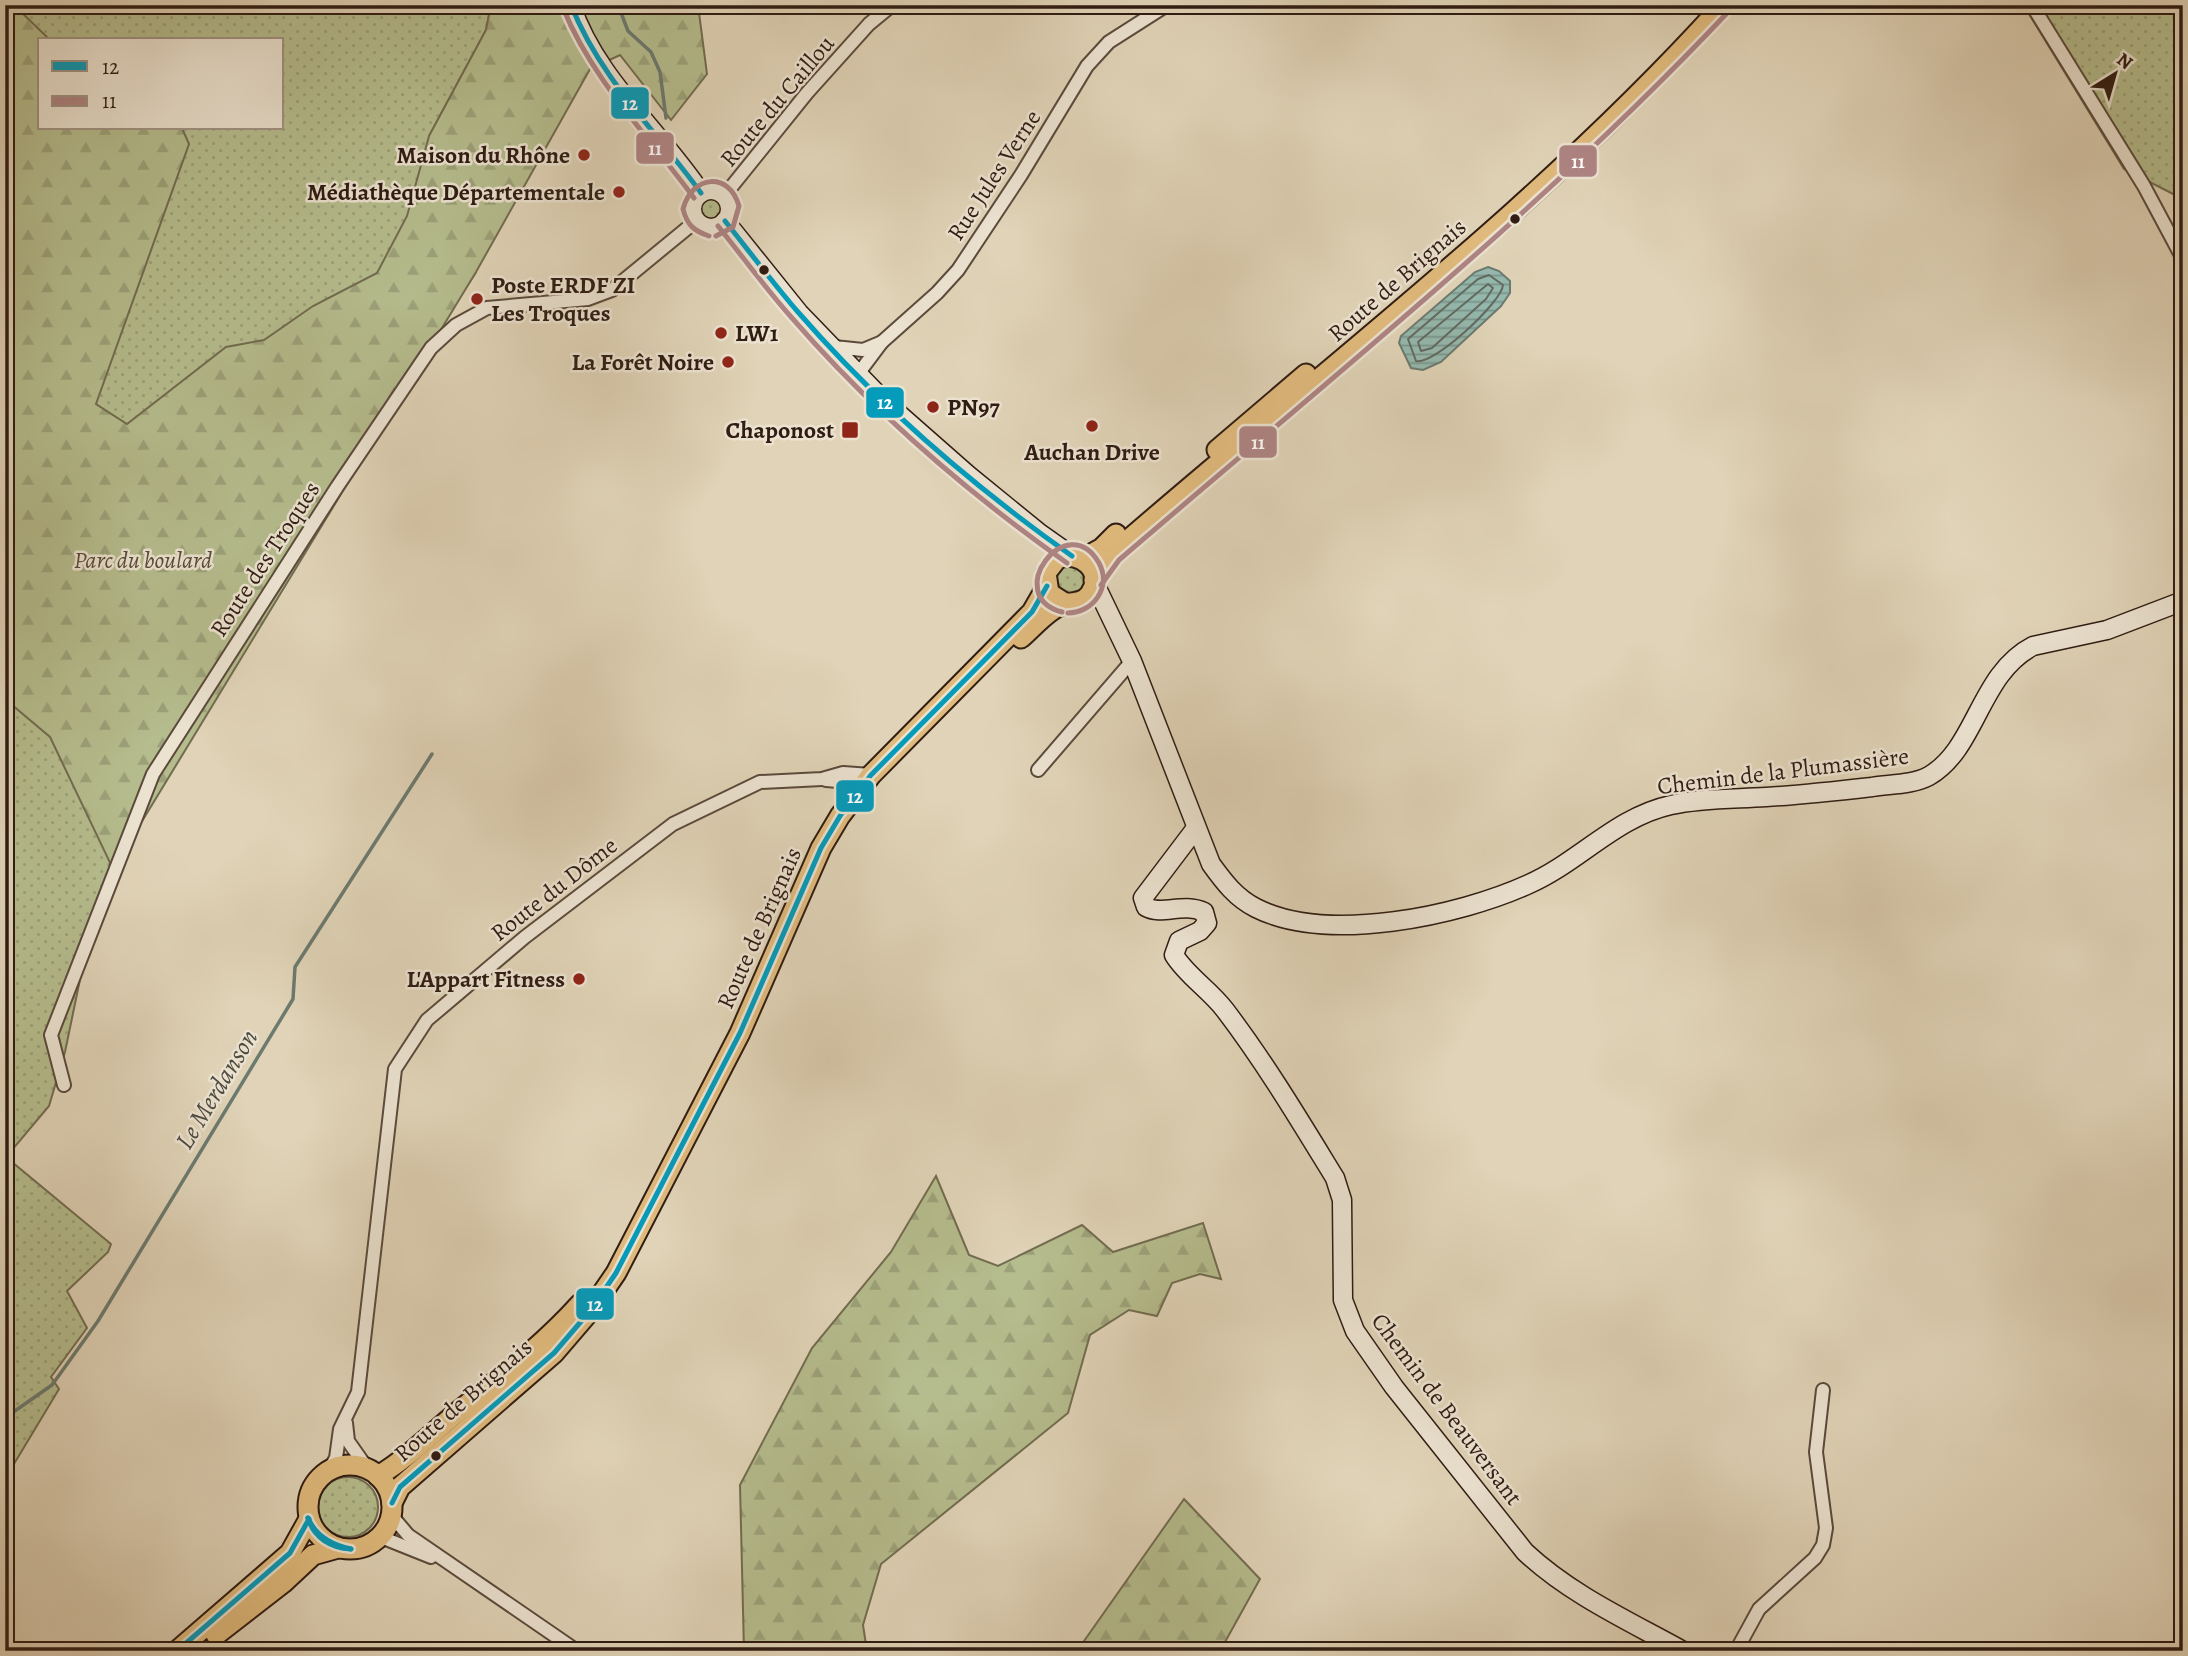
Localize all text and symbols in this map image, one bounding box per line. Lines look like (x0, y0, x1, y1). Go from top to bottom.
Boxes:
street label: Route du Caillou (712, 28, 842, 174)
legend (38, 38, 284, 130)
north arrow (2080, 38, 2150, 108)
text: N (2111, 47, 2138, 76)
text: 12 (102, 53, 119, 81)
line badge: 12 (610, 86, 650, 120)
text: 11 (102, 87, 116, 115)
text: 12 (622, 91, 638, 117)
street label: Rue Jules Verne (940, 103, 1048, 247)
line badge: 11 (635, 131, 675, 165)
text: 11 (648, 136, 662, 162)
place label: Maison du Rhône (397, 139, 570, 171)
line badge: 11 (1558, 144, 1598, 178)
marker: Maison du Rhône (576, 147, 592, 163)
text: 11 (1571, 149, 1585, 175)
place label: Médiathèque Départementale (307, 176, 605, 208)
marker: Médiathèque Départementale (611, 184, 627, 200)
street label: Route de Brignais (1321, 211, 1473, 349)
unlabelled marker (1508, 212, 1522, 226)
unlabelled marker (757, 263, 771, 277)
place label: Poste ERDF ZI Les Troques (491, 269, 635, 329)
marker: Poste ERDF ZI Les Troques (469, 291, 485, 307)
place label: LW1 (735, 317, 779, 349)
marker: LW1 (713, 325, 729, 341)
place label: La Forêt Noire (572, 346, 714, 378)
marker: La Forêt Noire (720, 354, 736, 370)
line badge: 12 (865, 386, 905, 419)
text: 12 (877, 390, 893, 416)
place label: PN97 (947, 391, 1000, 423)
marker: PN97 (925, 399, 941, 415)
place label: Chaponost (726, 414, 834, 446)
marker: Auchan Drive (1084, 418, 1100, 434)
marker: Chaponost (840, 420, 860, 440)
line badge: 11 (1238, 425, 1278, 459)
text: 11 (1251, 430, 1265, 456)
place label: Auchan Drive (1023, 436, 1160, 468)
street label: Route des Troques (203, 475, 327, 643)
park label: Parc du boulard (74, 544, 212, 576)
street label: Chemin de la Plumassière (1655, 740, 1911, 802)
line badge: 12 (835, 779, 875, 813)
text: 12 (847, 784, 863, 810)
street label: Route du Dôme (484, 829, 624, 949)
street label: Route de Brignais (709, 842, 809, 1014)
place label: L'Appart Fitness (406, 963, 565, 995)
marker: L'Appart Fitness (571, 971, 587, 987)
water label: Le Merdanson (167, 1023, 266, 1156)
line badge: 12 (575, 1287, 615, 1321)
text: 12 (587, 1292, 603, 1318)
street label: Chemin de Beauversant (1364, 1306, 1530, 1512)
street label: Route de Brignais (387, 1331, 539, 1469)
unlabelled marker (429, 1449, 443, 1463)

